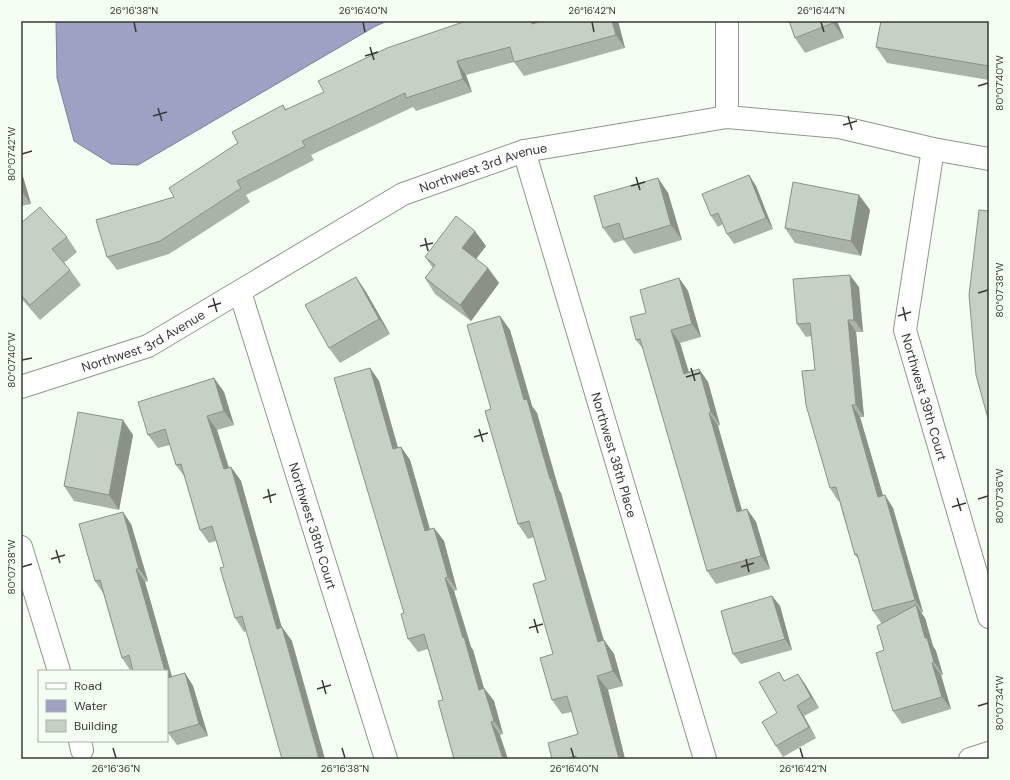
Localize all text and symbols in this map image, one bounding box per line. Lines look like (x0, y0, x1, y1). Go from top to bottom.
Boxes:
text: 26°16'38"N (110, 4, 158, 17)
text: 26°16'40"N (339, 4, 387, 17)
text: 26°16'42"N (568, 4, 616, 17)
text: 26°16'44"N (797, 4, 845, 17)
text: 80°07'40"W (993, 55, 1006, 111)
text: 80°07'42"W (5, 127, 18, 181)
street label: Northwest 3rd Avenue (417, 139, 548, 197)
text: 80°07'38"W (993, 262, 1006, 317)
street label: Northwest 3rd Avenue (79, 306, 208, 376)
street label: Northwest 39th Court (897, 331, 951, 463)
text: 80°07'40"W (5, 332, 18, 388)
street label: Northwest 38th Place (587, 390, 641, 520)
street label: Northwest 38th Court (285, 460, 340, 592)
text: 80°07'36"W (993, 468, 1006, 524)
text: 80°07'38"W (5, 539, 18, 594)
legend (38, 670, 168, 742)
text: 80°07'34"W (993, 675, 1006, 730)
text: Road (74, 678, 102, 694)
text: Water (74, 698, 108, 714)
text: Building (74, 718, 118, 734)
text: 26°16'36"N (92, 762, 140, 775)
text: 26°16'38"N (321, 762, 369, 775)
text: 26°16'40"N (550, 762, 598, 775)
text: 26°16'42"N (779, 762, 827, 775)

